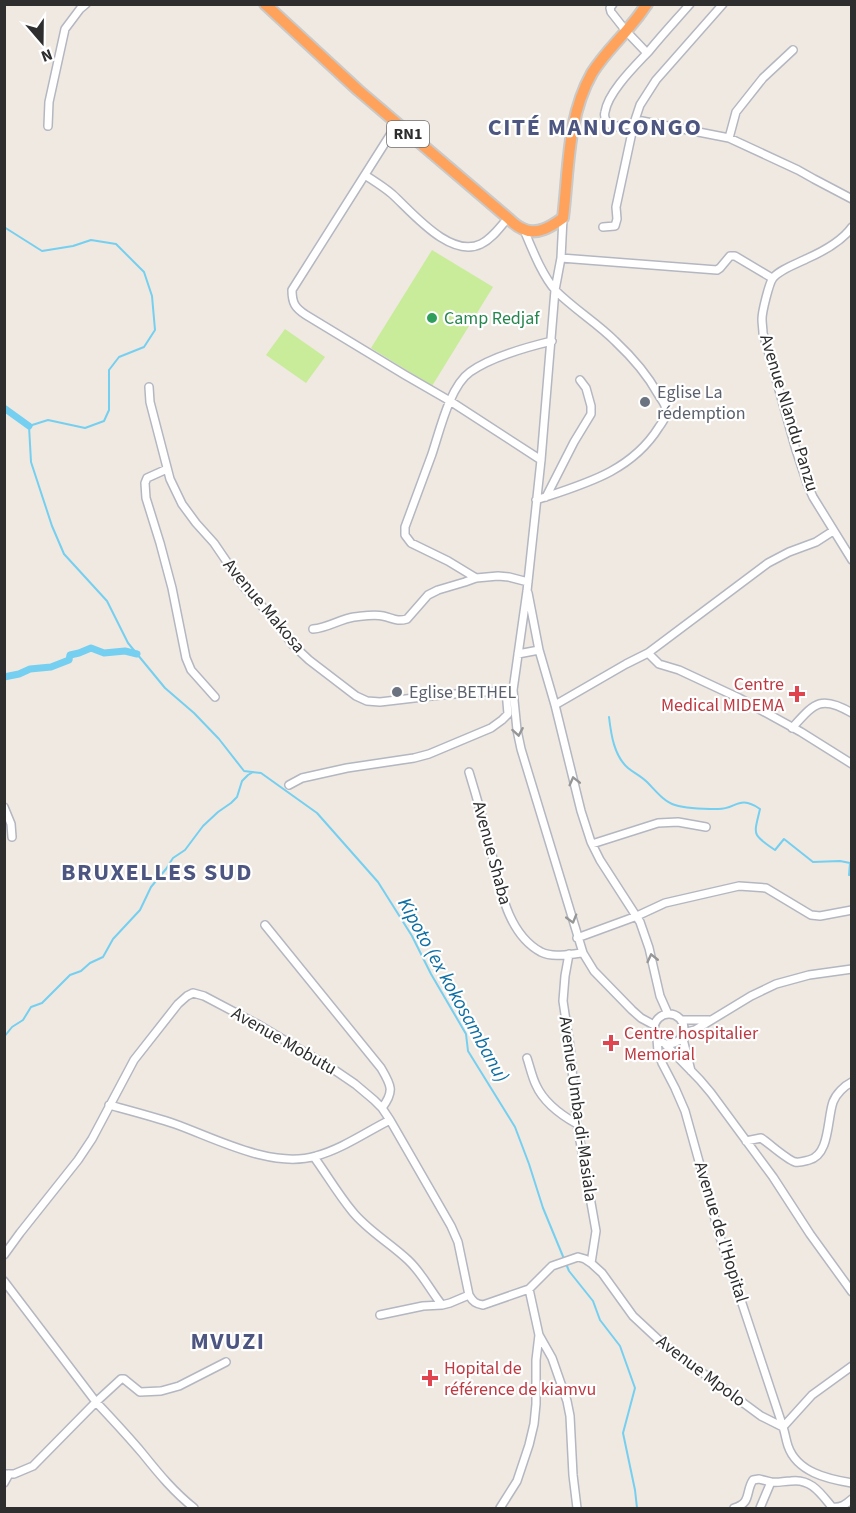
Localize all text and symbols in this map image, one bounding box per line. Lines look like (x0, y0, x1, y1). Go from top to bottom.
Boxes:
north arrow (12, 12, 72, 72)
text: N (38, 43, 56, 67)
district label: CITÉ MANUCONGO (488, 110, 702, 145)
road number: RN1 (387, 121, 429, 147)
place label: Camp Redjaf (444, 306, 540, 331)
marker: Camp Redjaf (425, 311, 439, 325)
street label: Avenue Nlandu Panzu (753, 331, 825, 495)
place label: Eglise La rédemption (657, 380, 746, 426)
marker: Eglise La rédemption (638, 395, 652, 409)
street label: Avenue Makosa (217, 553, 311, 659)
place label: Centre Medical MIDEMA (661, 672, 784, 718)
place label: Eglise BETHEL (409, 680, 517, 705)
marker: Eglise BETHEL (390, 685, 404, 699)
marker: Centre Medical MIDEMA (788, 685, 806, 703)
one-way arrow (511, 726, 524, 736)
one-way arrow (568, 777, 581, 787)
street label: Avenue Shaba (466, 798, 518, 908)
district label: BRUXELLES SUD (61, 855, 253, 890)
water label: Kipoto (ex kokosambanu) (391, 893, 515, 1087)
one-way arrow (565, 913, 577, 924)
one-way arrow (646, 953, 659, 963)
street label: Avenue Mobutu (227, 1001, 341, 1081)
street label: Avenue Umba-di-Masiala (553, 1015, 603, 1203)
place label: Centre hospitalier Memorial (624, 1021, 759, 1067)
marker: Centre hospitalier Memorial (602, 1034, 620, 1052)
street label: Avenue de l'Hopital (688, 1159, 754, 1305)
district label: MVUZI (190, 1324, 266, 1359)
street label: Avenue Mpolo (651, 1329, 751, 1413)
place label: Hopital de référence de kiamvu (444, 1356, 596, 1402)
marker: Hopital de référence de kiamvu (421, 1369, 439, 1387)

